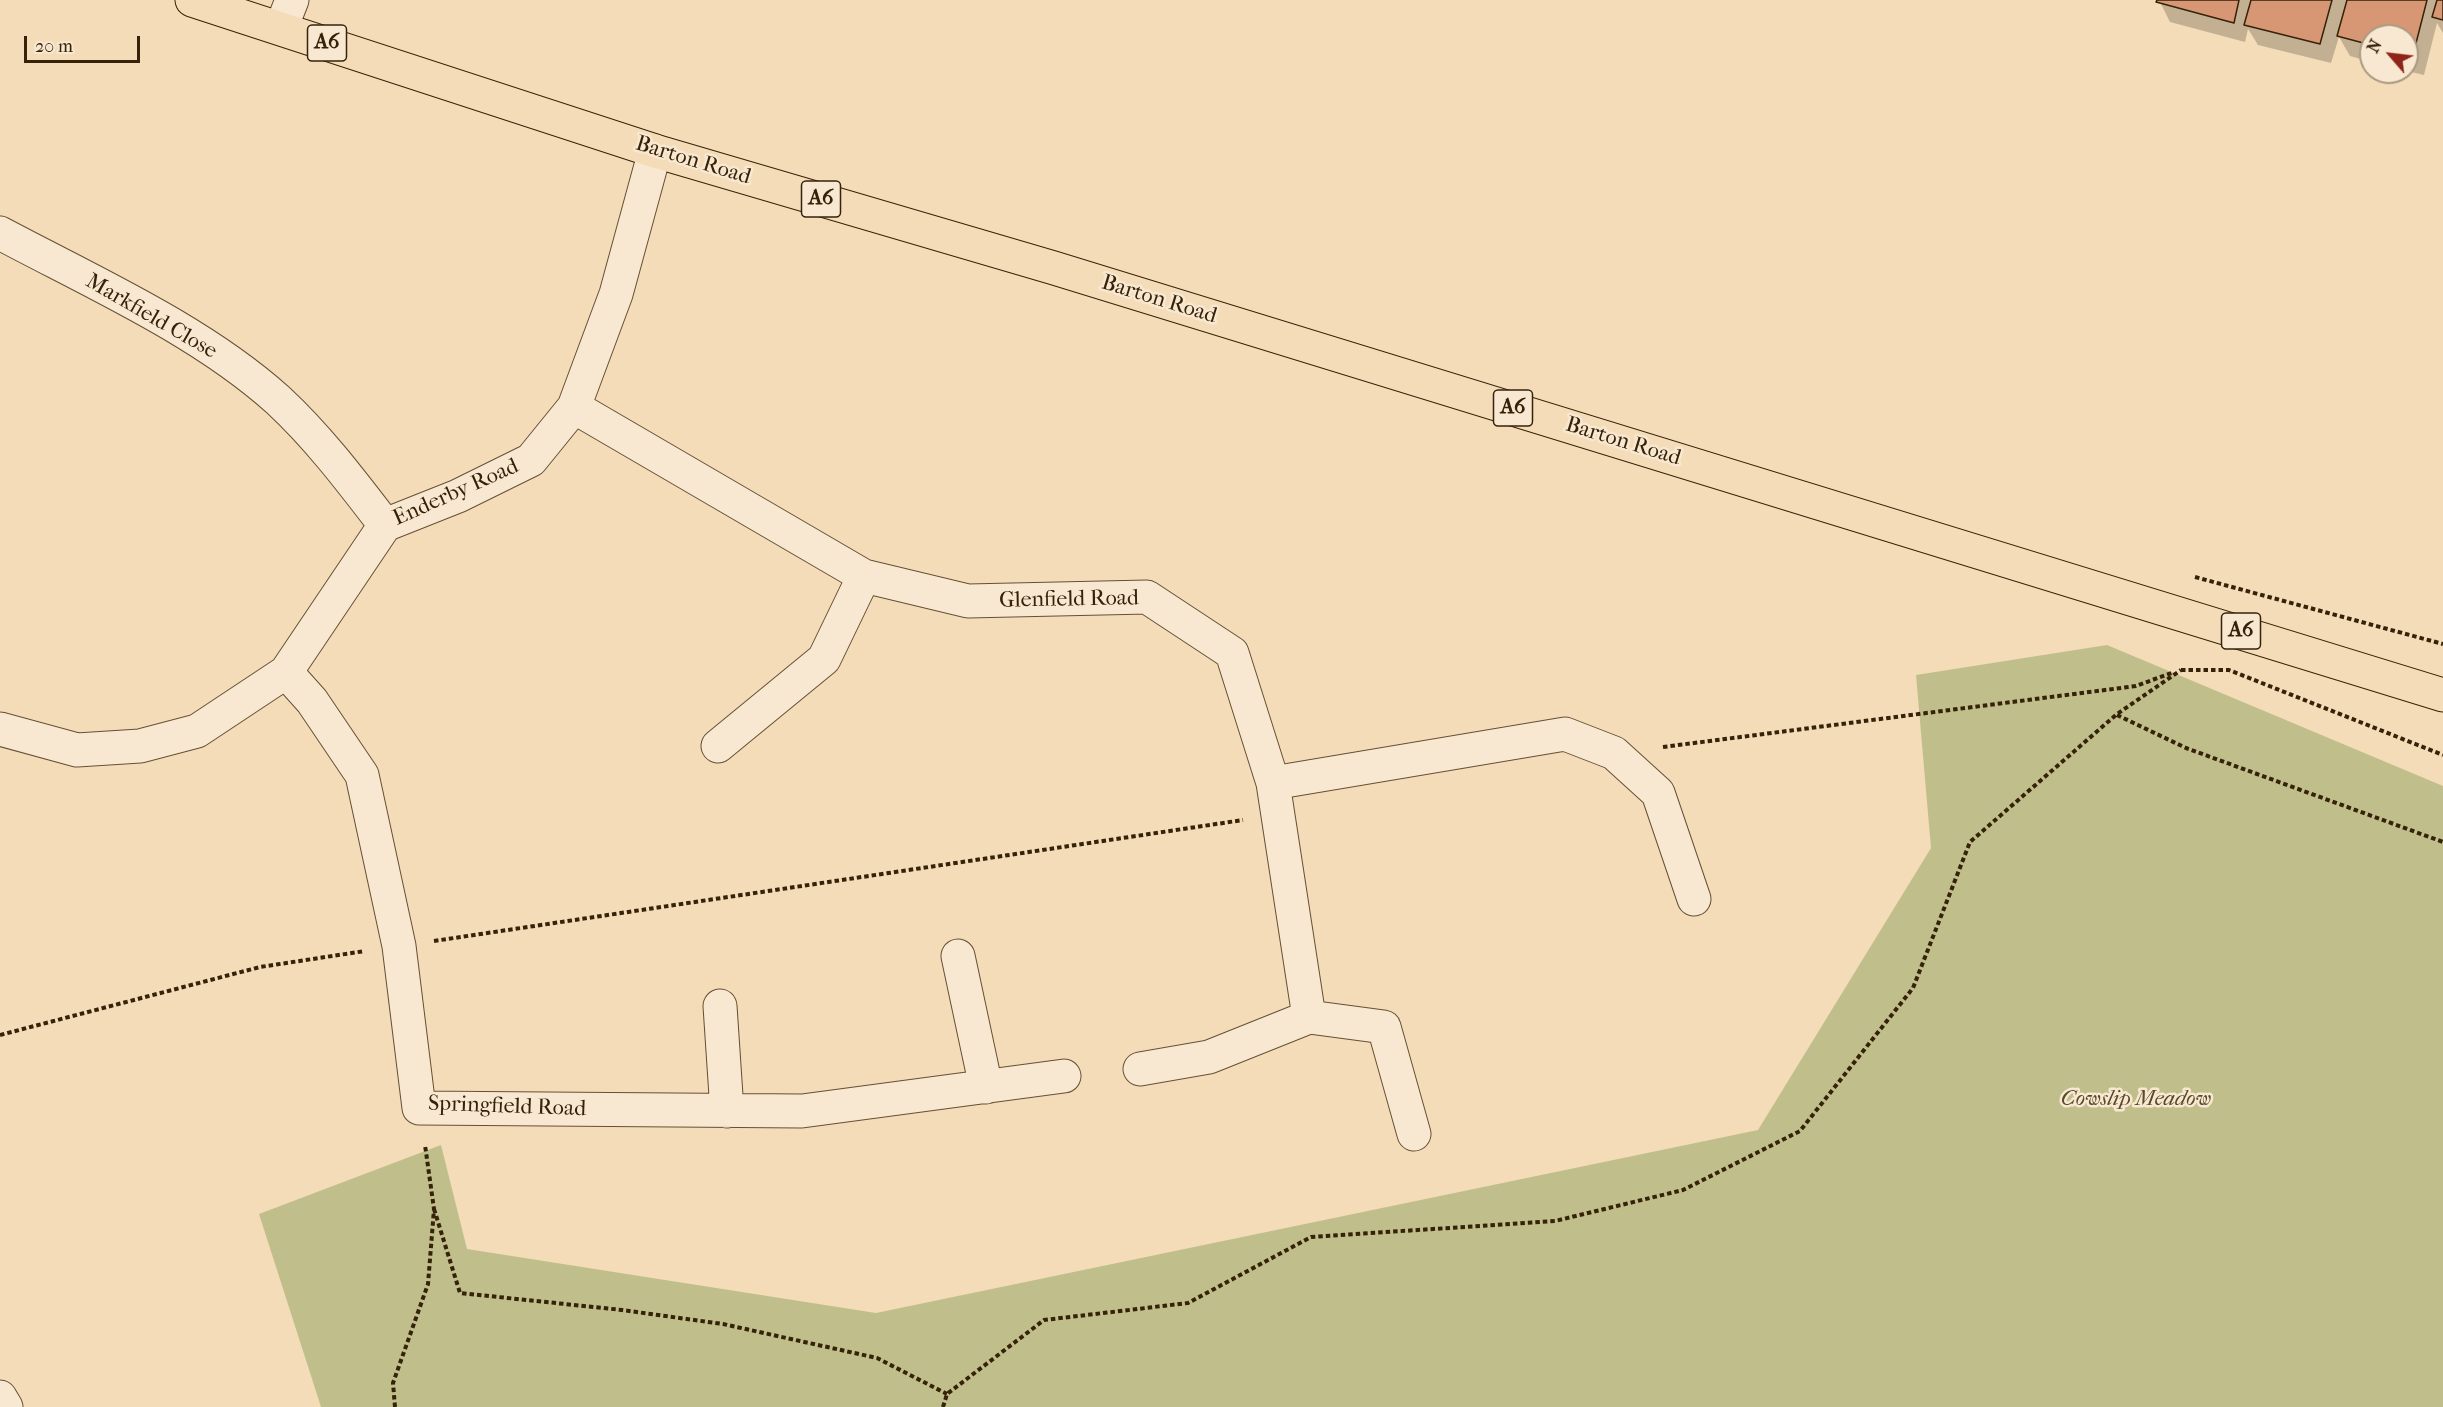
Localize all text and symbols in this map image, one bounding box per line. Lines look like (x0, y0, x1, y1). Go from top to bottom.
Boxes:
scale bar (27, 24, 142, 62)
north arrow (2359, 24, 2419, 84)
road number: A6 (308, 25, 346, 61)
text: 20 m (35, 36, 73, 57)
text: N (2363, 36, 2386, 56)
street label: Barton Road (632, 131, 754, 191)
road number: A6 (802, 181, 840, 217)
street label: Markfield Close (81, 269, 221, 365)
street label: Barton Road (1098, 270, 1220, 330)
road number: A6 (1494, 390, 1532, 426)
street label: Barton Road (1562, 412, 1684, 472)
street label: Enderby Road (389, 454, 523, 532)
street label: Glenfield Road (999, 586, 1139, 614)
road number: A6 (2222, 613, 2260, 649)
park label: Cowslip Meadow (2061, 1087, 2211, 1113)
street label: Springfield Road (427, 1091, 587, 1123)

